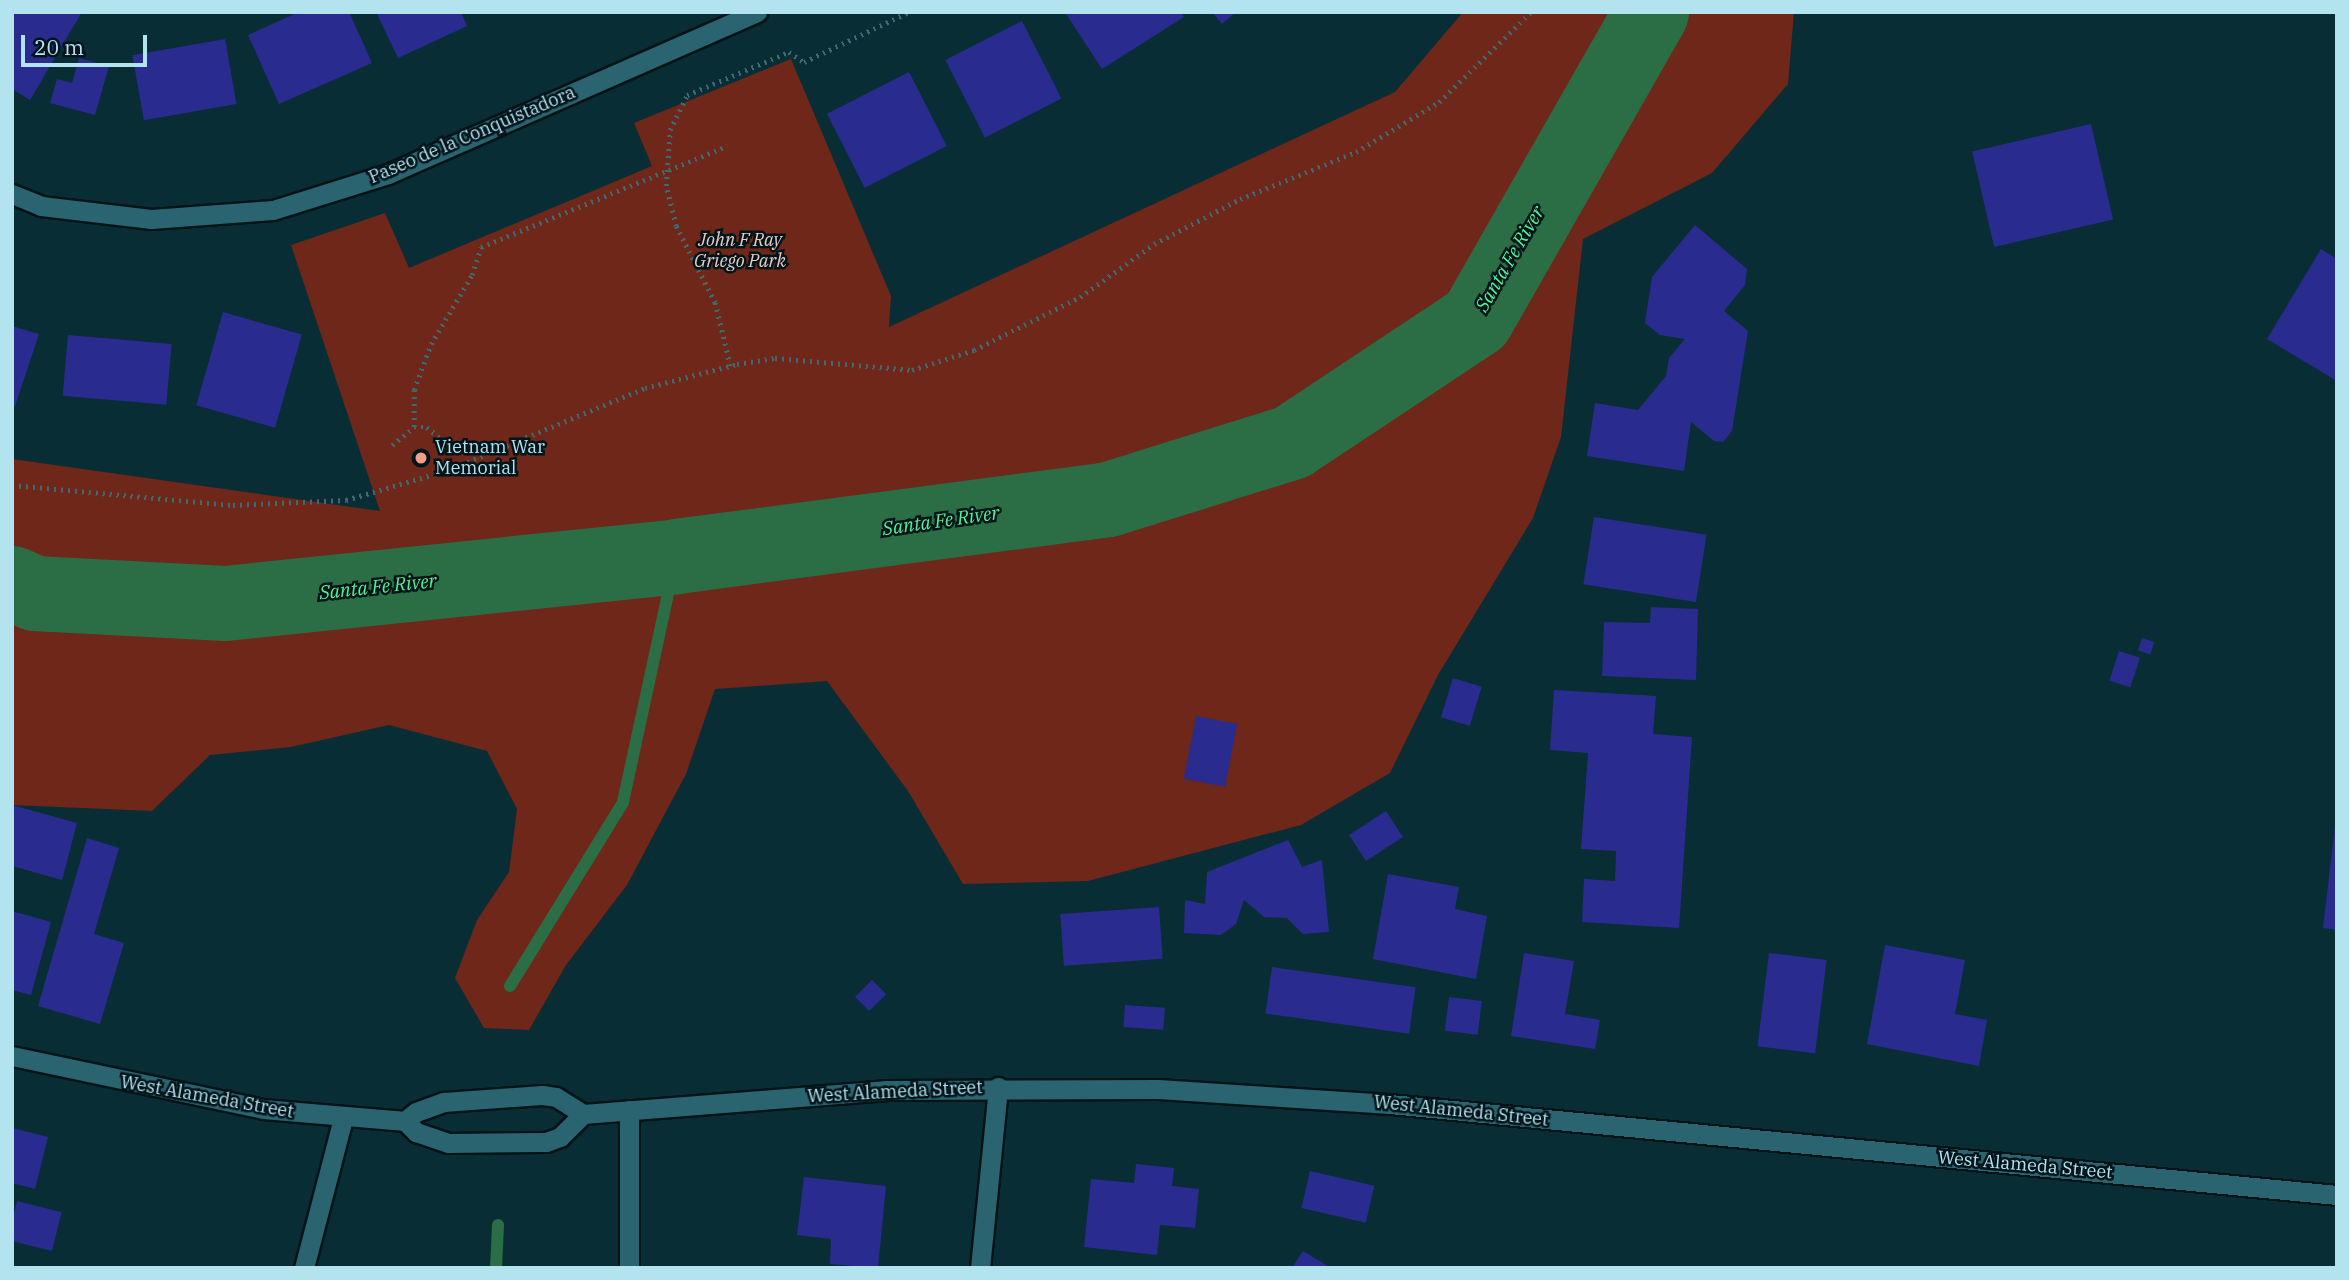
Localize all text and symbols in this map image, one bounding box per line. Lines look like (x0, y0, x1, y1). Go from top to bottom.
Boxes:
scale bar (24, 21, 150, 65)
text: 20 m (34, 33, 84, 61)
street label: Paseo de la Conquistadora (366, 82, 578, 188)
water label: Santa Fe River (1471, 202, 1549, 316)
park label: John F Ray Griego Park (694, 230, 786, 272)
place label: Vietnam War Memorial (435, 437, 545, 480)
marker: Vietnam War Memorial (413, 450, 429, 466)
water label: Santa Fe River (881, 501, 1001, 541)
water label: Santa Fe River (318, 569, 438, 605)
street label: West Alameda Street (119, 1071, 295, 1123)
street label: West Alameda Street (807, 1077, 983, 1107)
street label: West Alameda Street (1373, 1091, 1549, 1131)
street label: West Alameda Street (1937, 1147, 2113, 1183)

